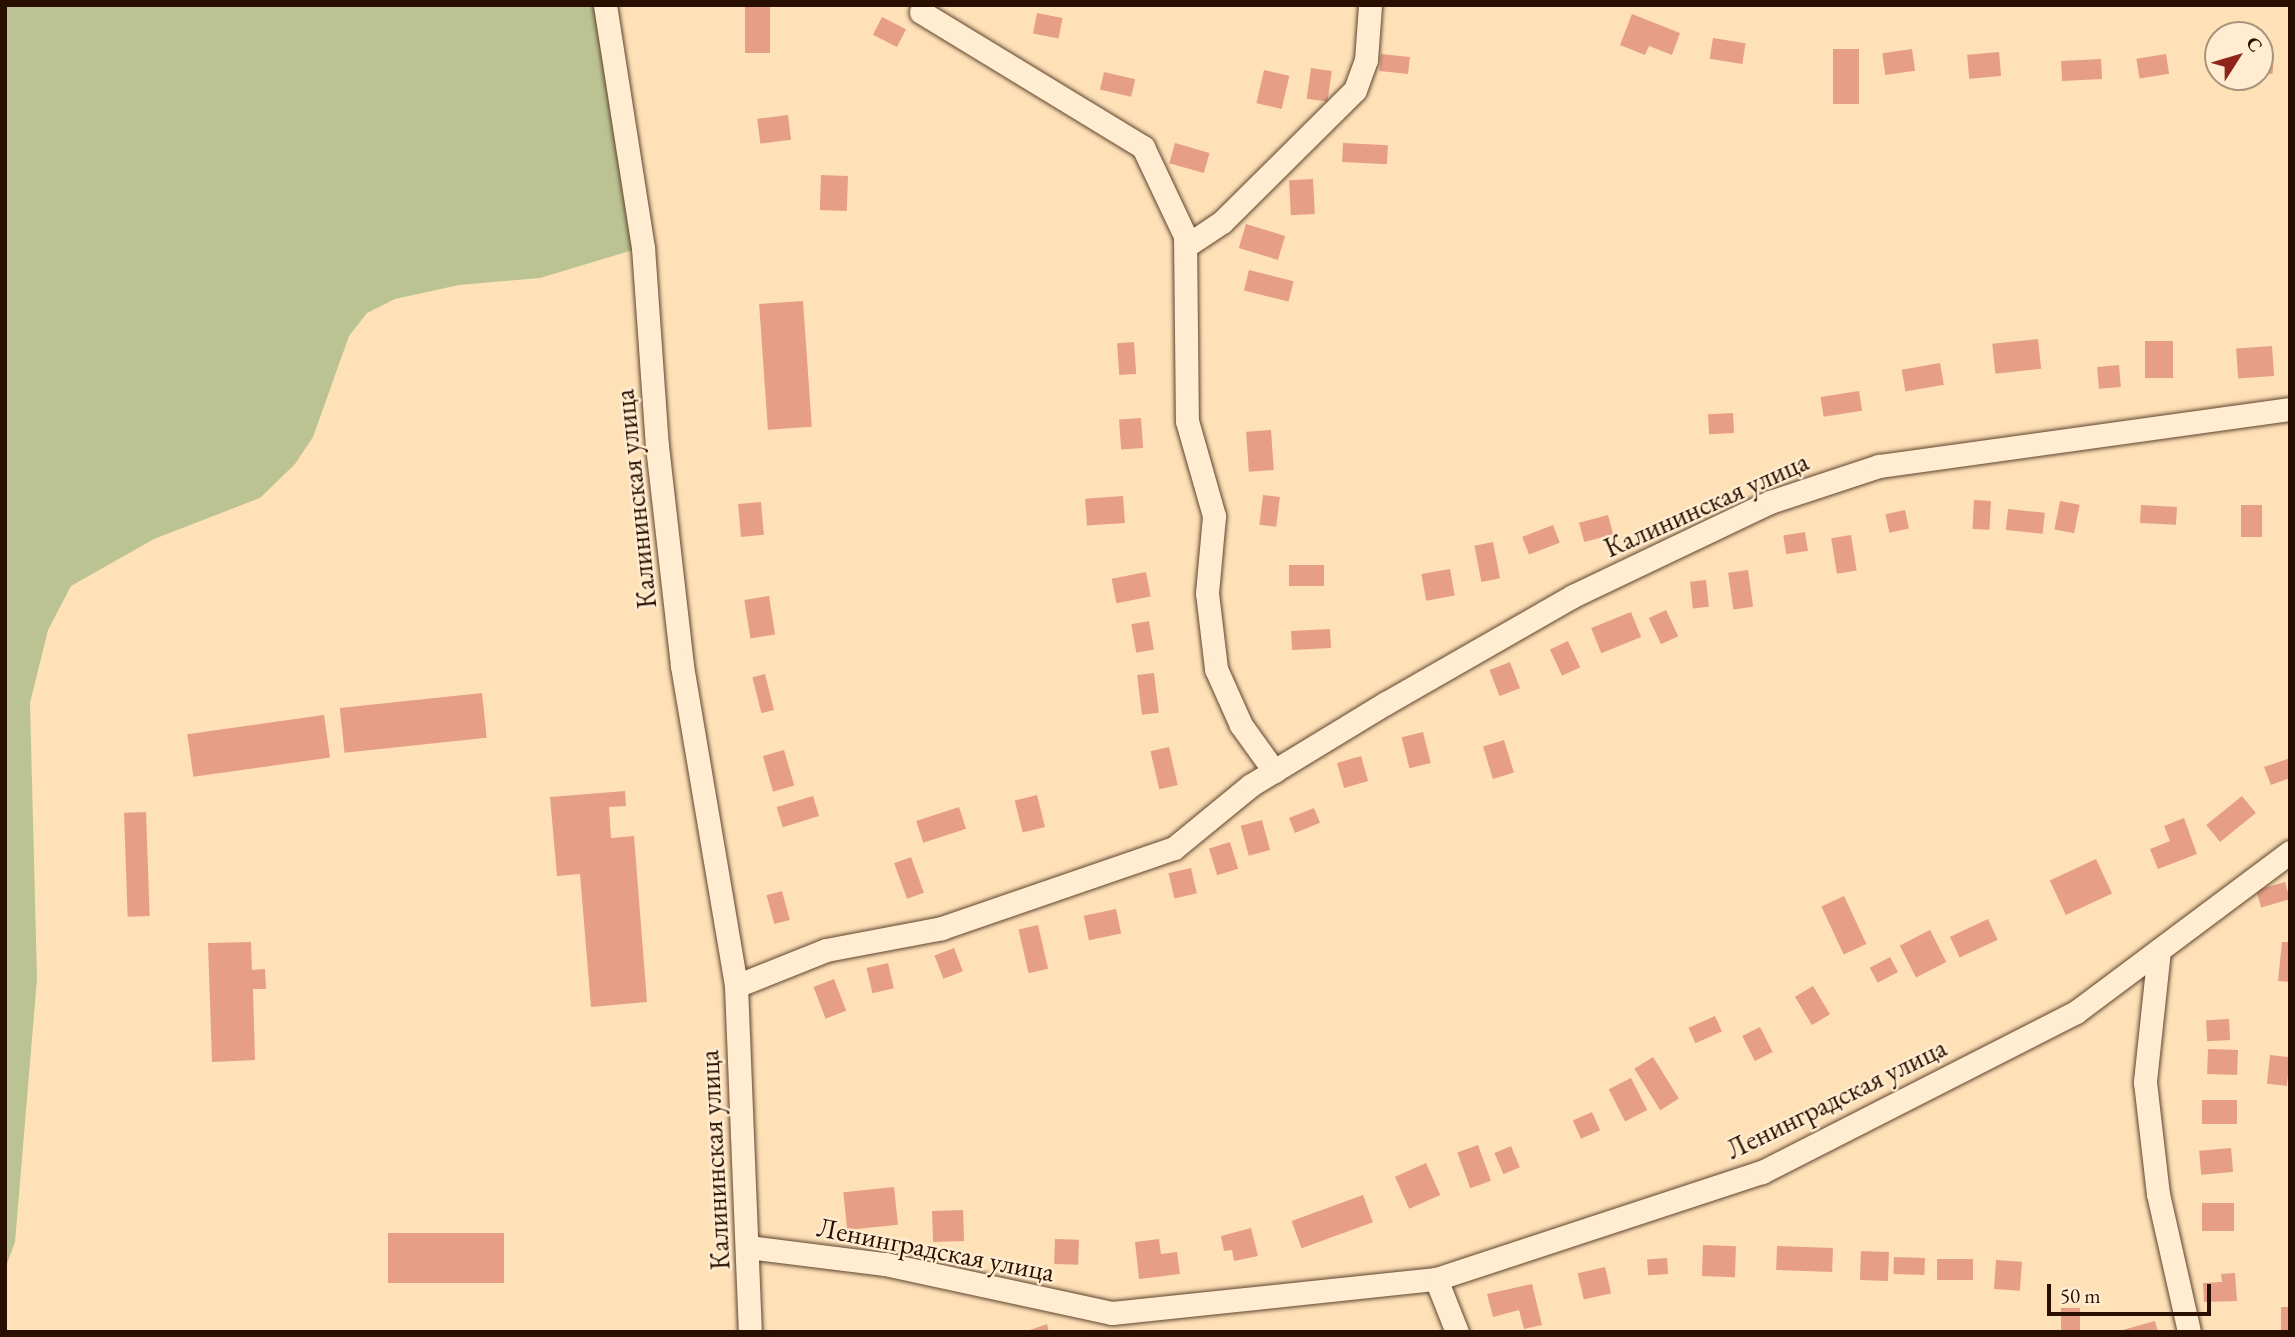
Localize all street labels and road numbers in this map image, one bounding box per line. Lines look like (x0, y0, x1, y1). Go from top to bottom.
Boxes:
street label: Калининская улица (607, 388, 663, 610)
street label: Калининская улица (1598, 444, 1814, 564)
street label: Ленинградская улица (1720, 1030, 1952, 1166)
street label: Калининская улица (691, 1049, 737, 1271)
street label: Ленинградская улица (814, 1209, 1058, 1289)

